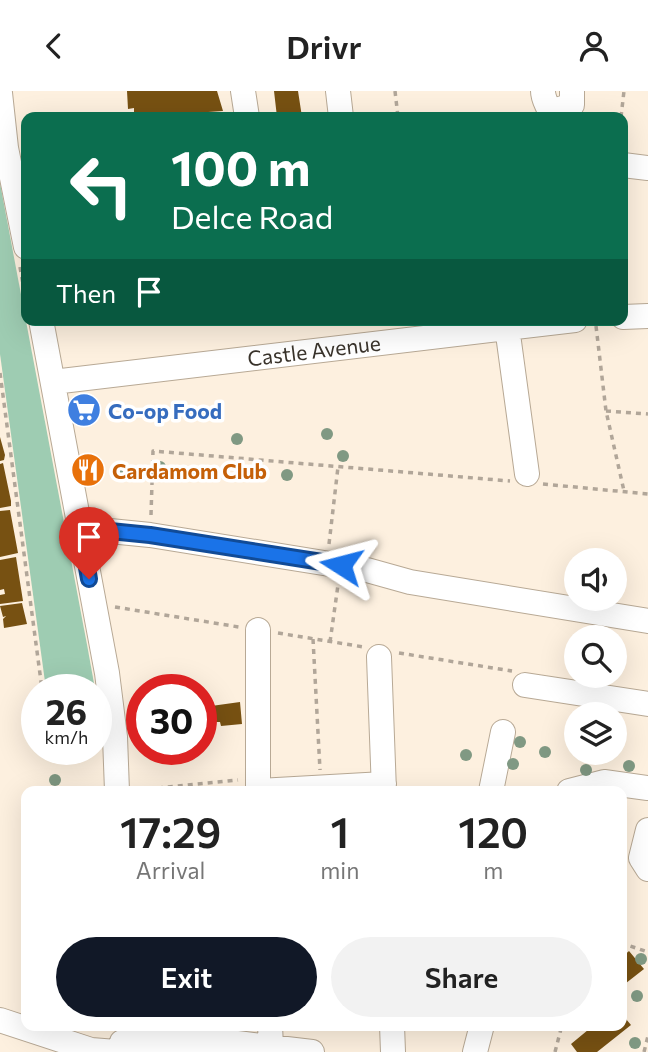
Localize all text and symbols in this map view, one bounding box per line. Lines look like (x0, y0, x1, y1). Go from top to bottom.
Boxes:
text: Drivr (286, 26, 362, 66)
icon: back (35, 27, 73, 65)
icon: person (575, 27, 613, 65)
text: 100 m (171, 136, 310, 196)
icon: left (56, 140, 147, 231)
text: Delce Road (171, 196, 333, 236)
icon: arrive (130, 273, 168, 311)
text: Then (56, 277, 116, 308)
street label: Castle Avenue (246, 329, 382, 371)
supermarket icon: Co-op Food (65, 391, 103, 429)
place label: Co-op Food (108, 398, 222, 423)
restaurant icon: Cardamom Club (69, 451, 107, 489)
place label: Cardamom Club (112, 458, 267, 483)
pin (59, 507, 119, 579)
icon: arrive (70, 518, 108, 556)
position arrow (304, 528, 378, 602)
map controls (564, 548, 627, 765)
button: sound (564, 548, 627, 611)
button: search (564, 625, 627, 688)
speed limit sign: 30 (126, 674, 217, 765)
text: 26 (46, 689, 87, 732)
button: layers (564, 702, 627, 765)
text: km/h (45, 726, 88, 748)
text: 17:29 (120, 805, 221, 857)
text: 1 (330, 805, 349, 857)
text: 120 (458, 805, 528, 857)
text: Arrival (136, 856, 205, 884)
text: min (320, 856, 359, 884)
text: m (483, 856, 503, 884)
button: Exit (56, 937, 317, 1017)
button: Share (331, 937, 592, 1017)

